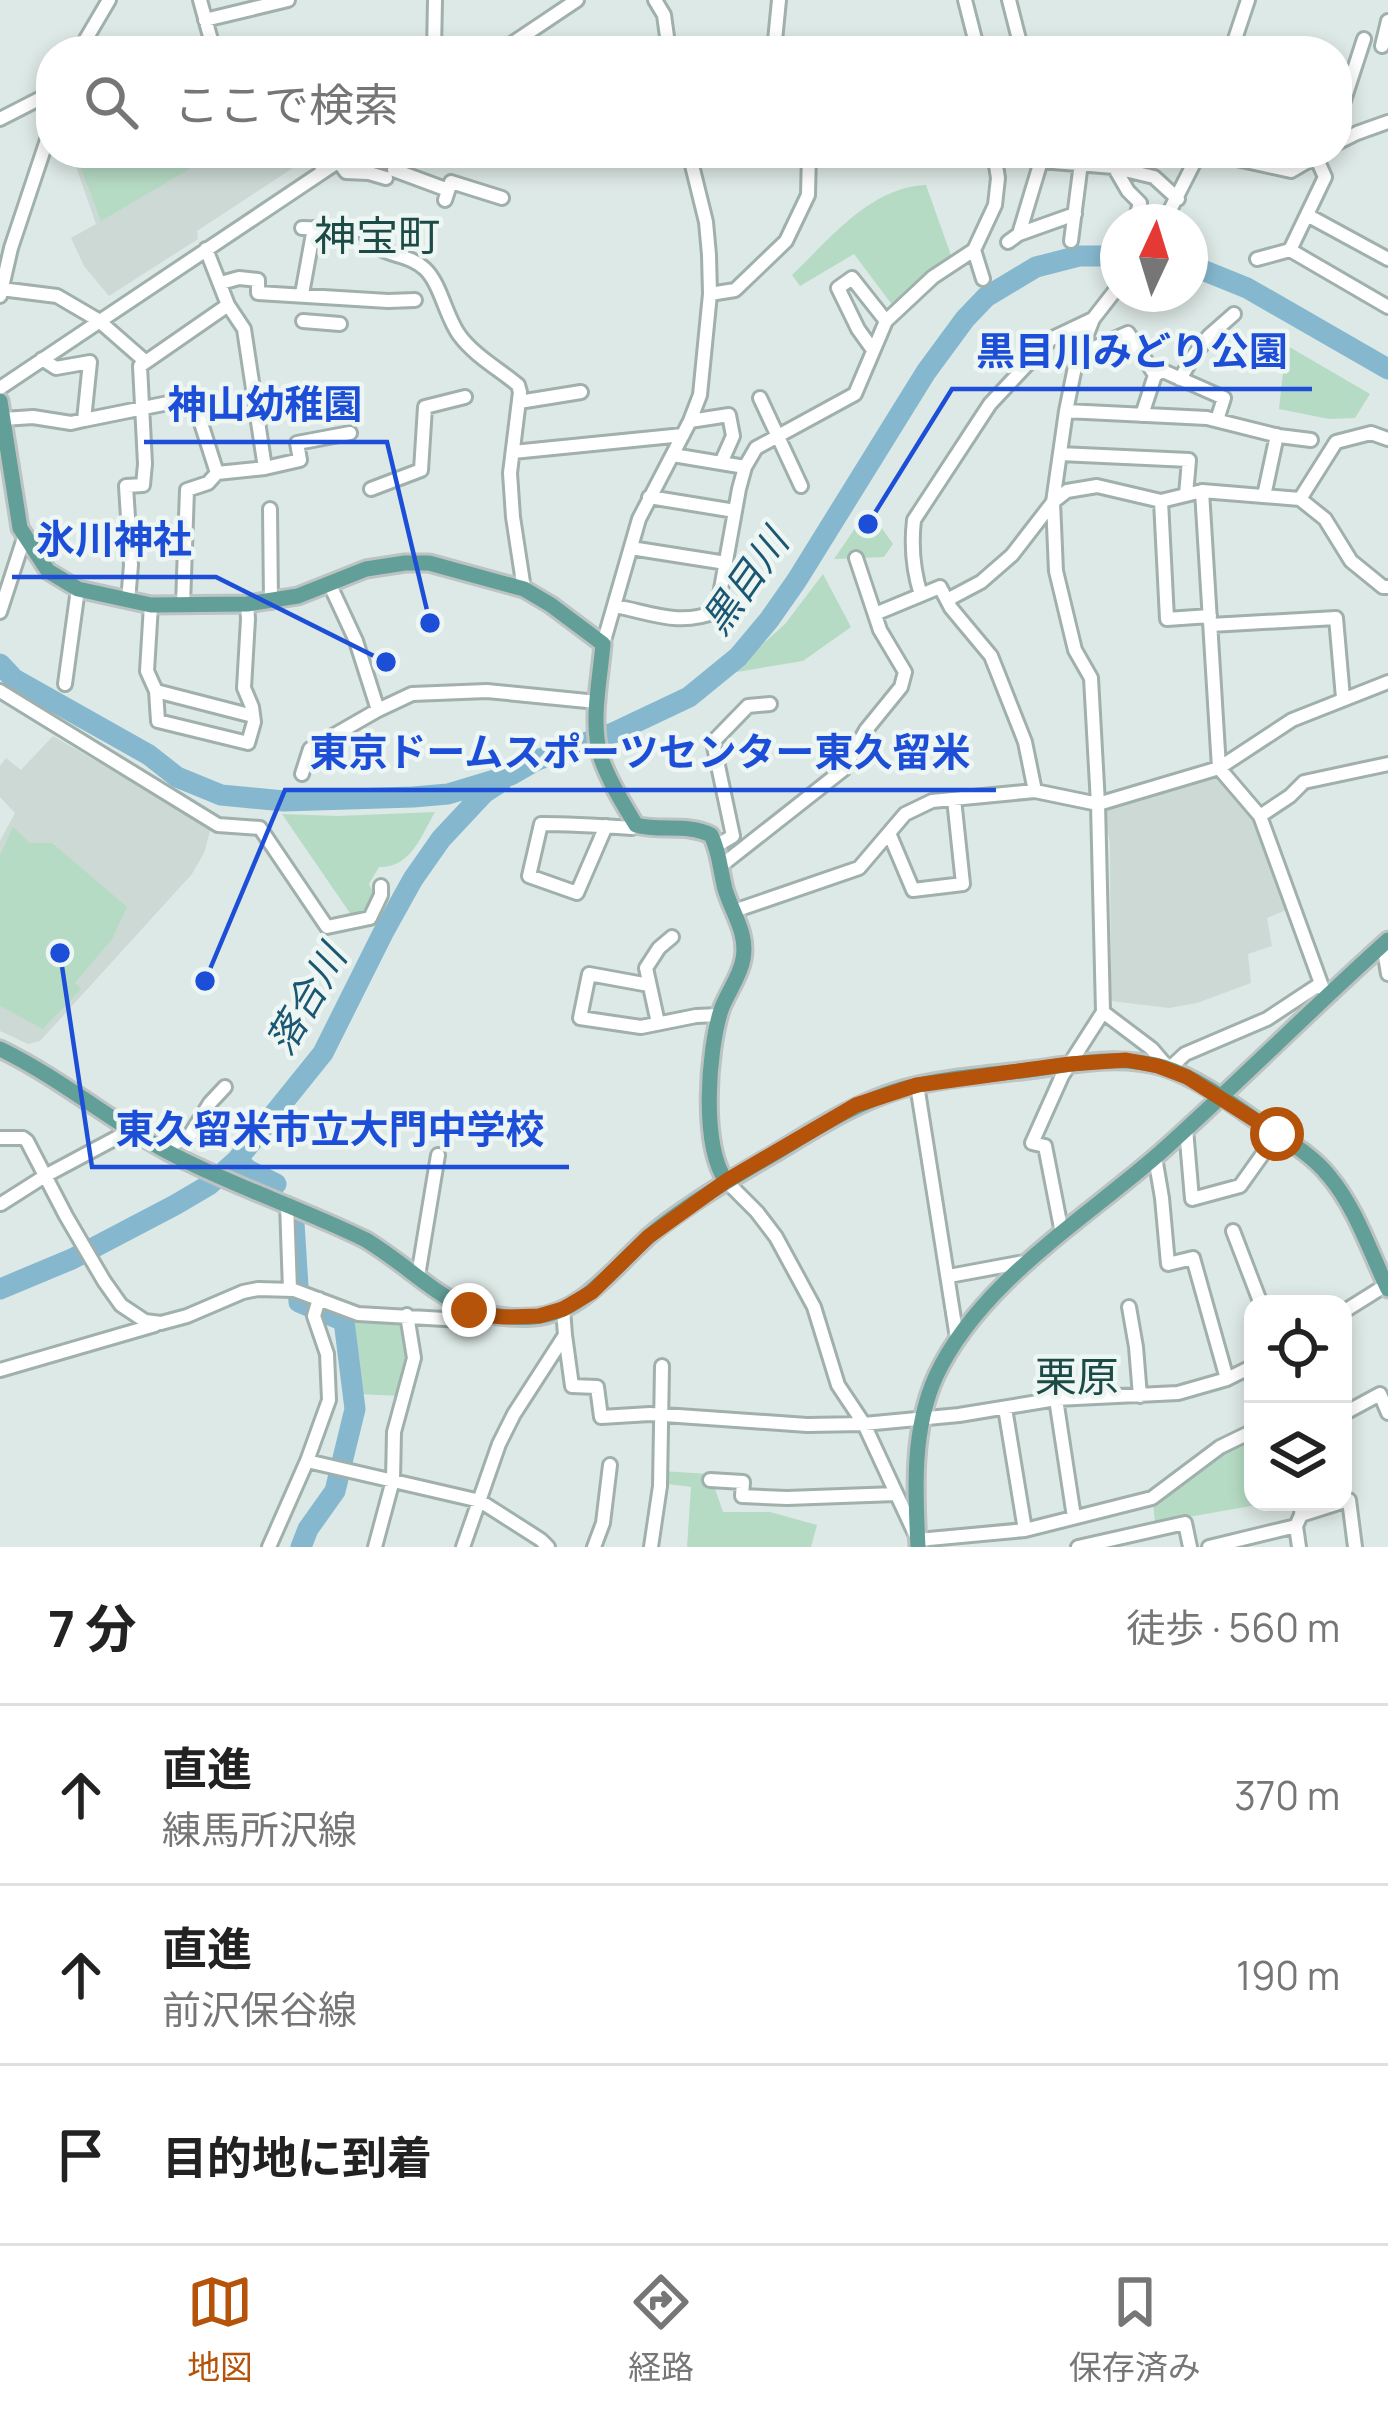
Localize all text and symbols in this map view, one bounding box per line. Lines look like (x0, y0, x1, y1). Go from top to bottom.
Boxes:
search box (36, 36, 1352, 168)
icon: search (78, 69, 144, 135)
text: ここで検索 (174, 73, 399, 135)
north arrow (1100, 204, 1208, 312)
district label: 神宝町 (314, 206, 440, 264)
callout: 黒目川みどり公園 (952, 314, 1312, 389)
text: 黒目川みどり公園 (976, 323, 1288, 377)
callout: 神山幼稚園 (144, 367, 387, 442)
text: 神山幼稚園 (167, 376, 363, 430)
callout: 氷川神社 (12, 502, 216, 577)
text: 氷川神社 (36, 511, 192, 565)
water label: 黒目川 (688, 514, 802, 644)
callout: 東京ドームスポーツセンター東久留米 (285, 715, 996, 790)
text: 東京ドームスポーツセンター東久留米 (309, 724, 971, 778)
water label: 落合川 (252, 931, 360, 1063)
callout: 東久留米市立大門中学校 (92, 1092, 569, 1167)
text: 東久留米市立大門中学校 (115, 1101, 545, 1155)
route start (1250, 1107, 1304, 1161)
route end (442, 1283, 496, 1337)
map controls (1244, 1295, 1352, 1511)
button: locate (1244, 1295, 1352, 1403)
district label: 栗原 (1035, 1347, 1119, 1405)
button: layers (1244, 1403, 1352, 1511)
text: 7 分 (48, 1593, 136, 1662)
text: 徒歩 · 560 m (1126, 1600, 1340, 1654)
text: 直進 (162, 1737, 252, 1799)
icon: ahead (48, 1762, 114, 1828)
text: 370 m (1234, 1768, 1340, 1822)
text: 練馬所沢線 (162, 1802, 357, 1856)
text: 直進 (162, 1917, 252, 1979)
icon: ahead (48, 1942, 114, 2008)
text: 190 m (1236, 1948, 1340, 2002)
text: 前沢保谷線 (162, 1982, 357, 2036)
icon: arrive (48, 2122, 114, 2188)
text: 目的地に到着 (162, 2126, 432, 2188)
tab: 地図 (187, 2269, 253, 2389)
tab: 経路 (628, 2269, 694, 2389)
tab: 保存済み (1069, 2269, 1201, 2389)

